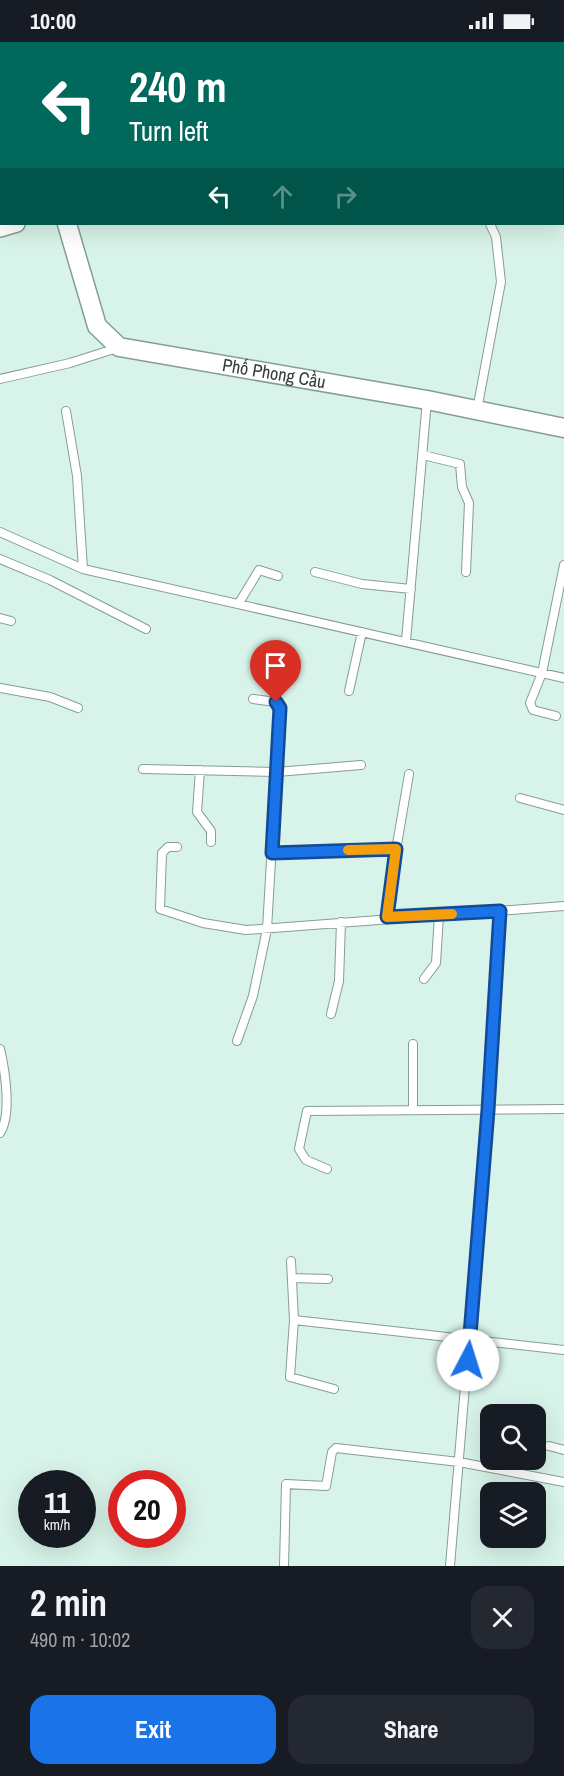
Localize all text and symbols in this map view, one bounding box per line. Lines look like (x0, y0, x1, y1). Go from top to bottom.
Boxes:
text: 10:00 (30, 6, 76, 36)
text: 240 m (129, 59, 227, 115)
icon: left (30, 66, 108, 144)
text: Turn left (129, 113, 208, 149)
icon: left (203, 180, 236, 213)
icon: ahead (266, 180, 299, 213)
icon: right (329, 180, 362, 213)
street label: Phố Phong Cầu (221, 352, 328, 394)
pin (250, 640, 301, 702)
icon: arrive (259, 649, 292, 682)
position arrow (436, 1328, 500, 1392)
map controls (480, 1404, 546, 1548)
button: search (480, 1404, 546, 1470)
speed limit sign: 20 (108, 1470, 186, 1548)
text: 11 (44, 1482, 70, 1522)
button: layers (480, 1482, 546, 1548)
text: km/h (44, 1514, 70, 1535)
text: 2 min (30, 1579, 107, 1627)
button: close (471, 1586, 534, 1649)
text: 490 m · 10:02 (30, 1626, 130, 1653)
button: Exit (30, 1695, 276, 1764)
button: Share (288, 1695, 534, 1764)

